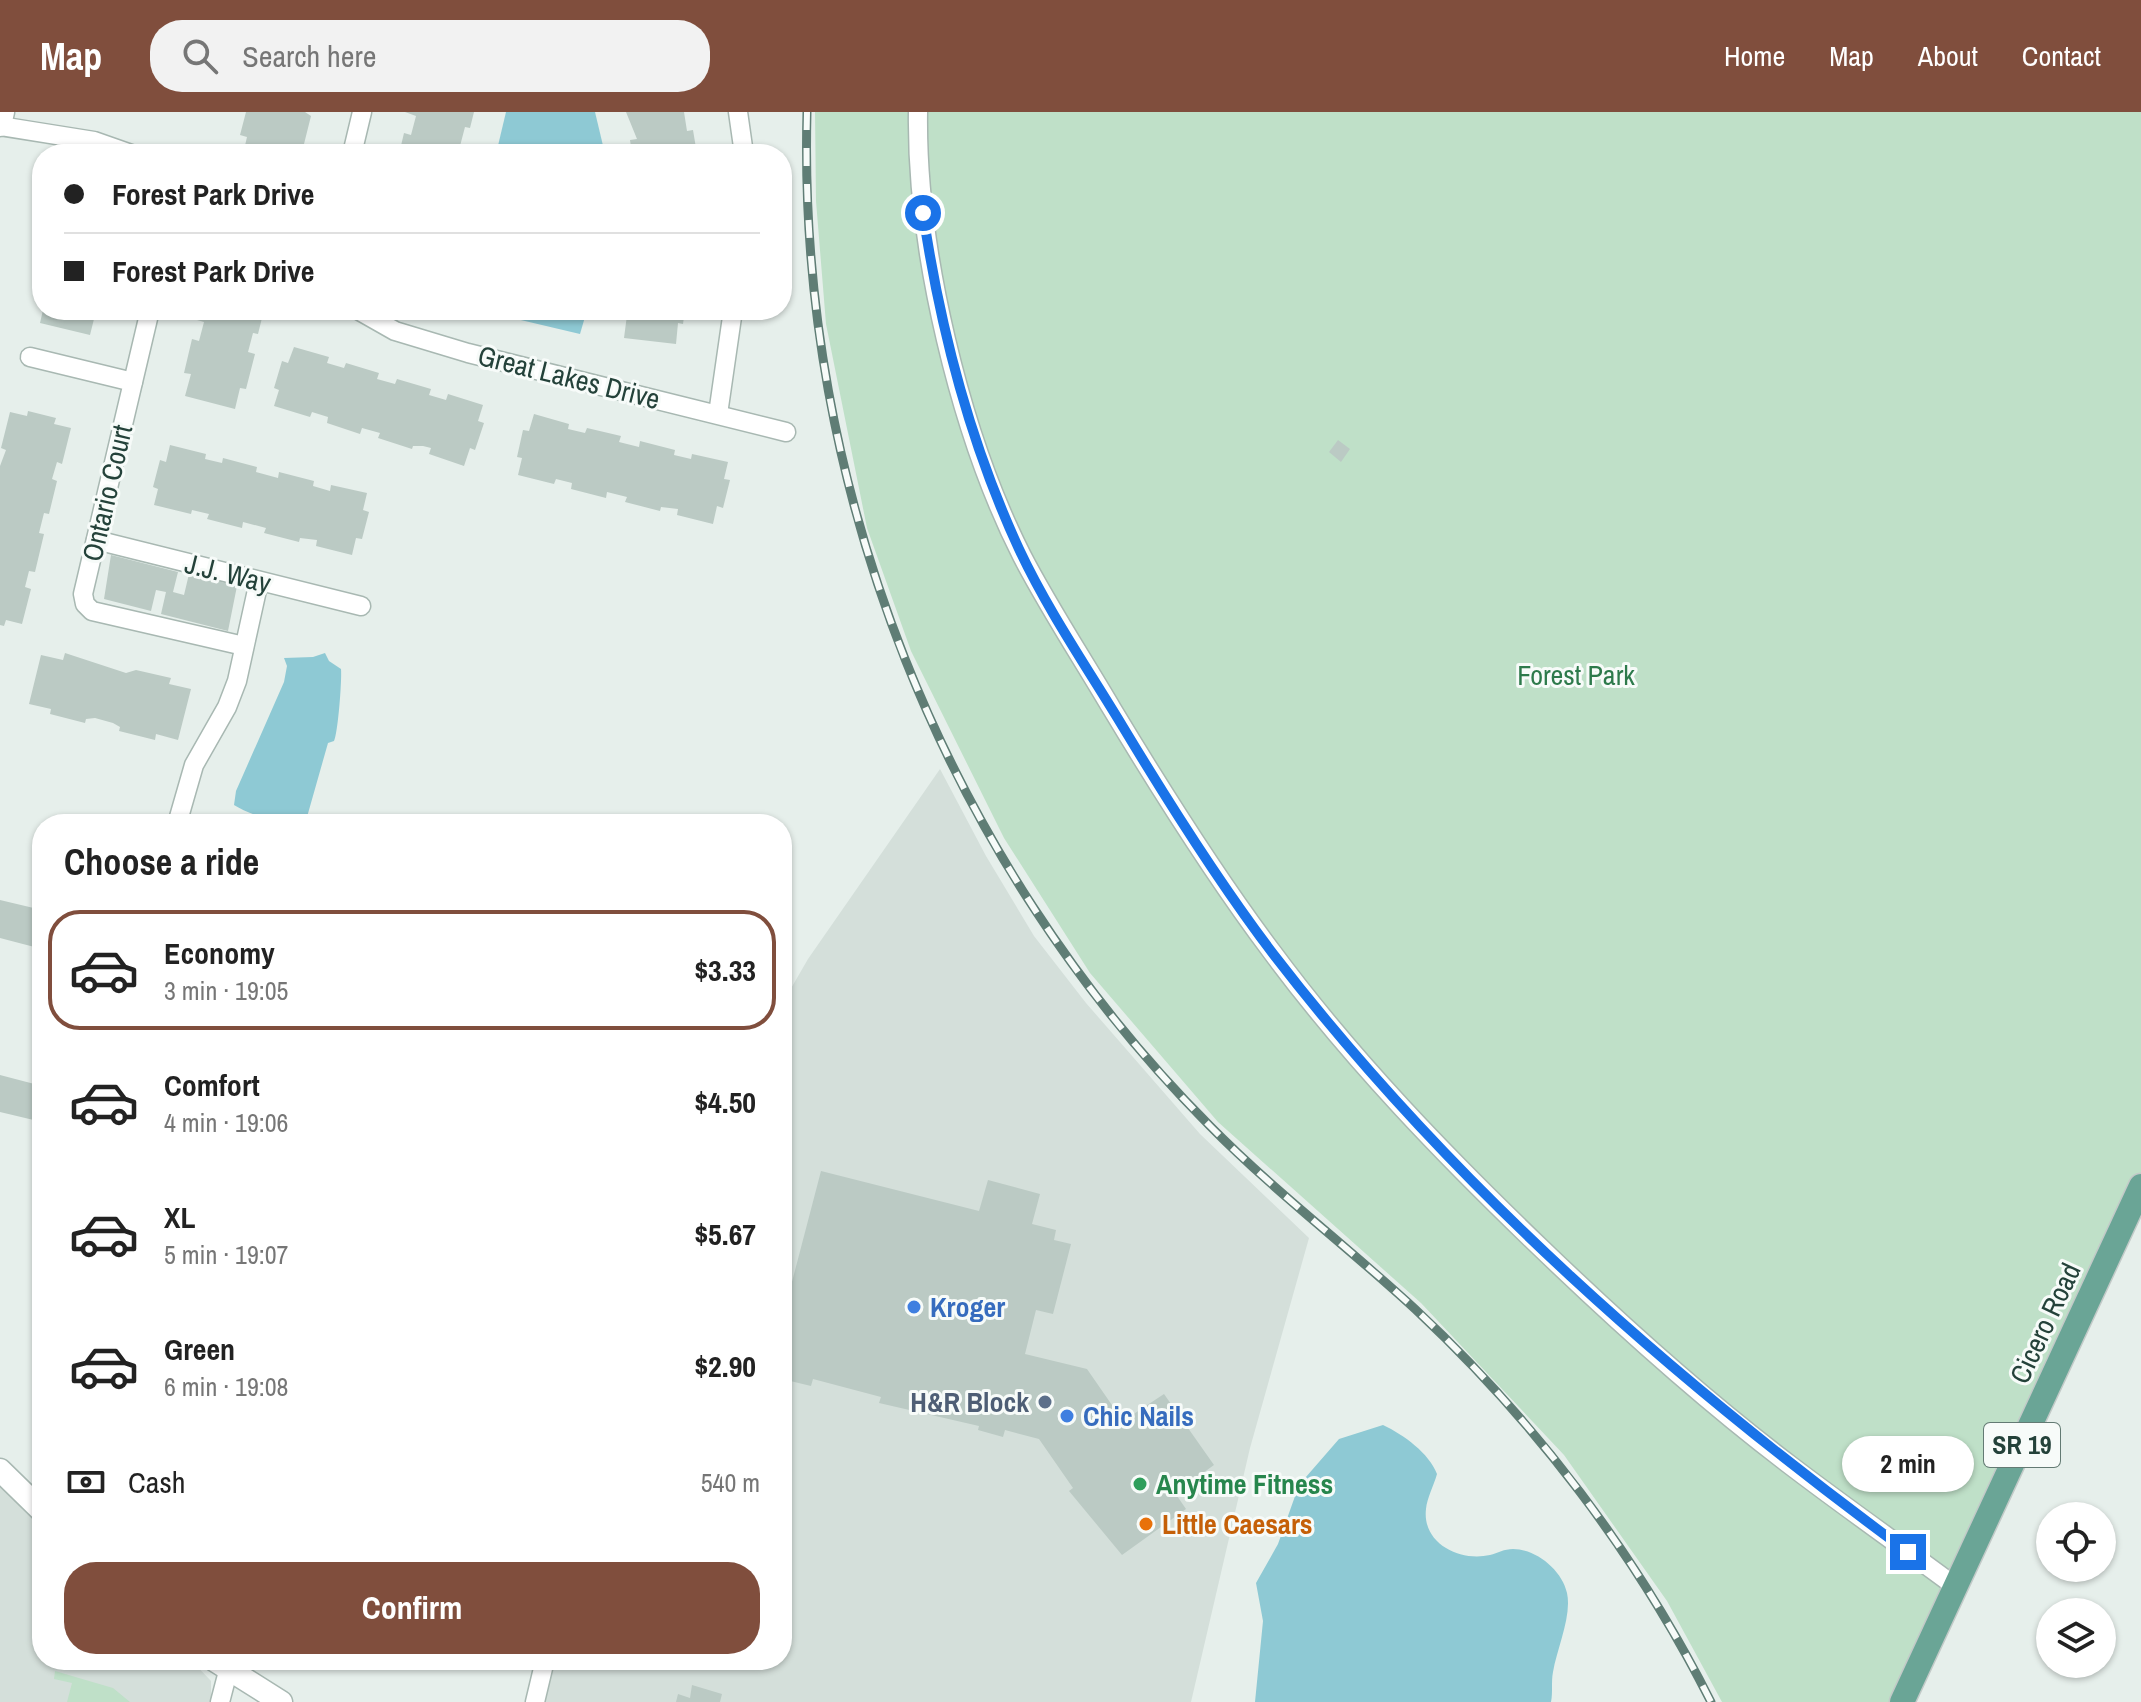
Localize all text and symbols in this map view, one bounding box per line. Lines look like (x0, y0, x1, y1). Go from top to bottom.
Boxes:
search box (150, 20, 710, 92)
text: Map (40, 31, 102, 82)
icon: search (178, 34, 222, 78)
text: Search here (242, 36, 376, 76)
text: Home (1724, 37, 1785, 75)
text: Map (1829, 37, 1874, 75)
text: About (1918, 37, 1978, 75)
text: Contact (2022, 37, 2101, 75)
text: Forest Park Drive (112, 174, 315, 214)
route start (905, 195, 941, 231)
text: Forest Park Drive (112, 251, 315, 291)
street label: Great Lakes Drive (474, 336, 664, 418)
street label: Ontario Court (73, 421, 141, 565)
street label: J.J. Way (181, 544, 275, 602)
park label: Forest Park (1517, 656, 1635, 694)
text: Choose a ride (64, 838, 259, 886)
text: Economy (164, 933, 275, 973)
icon: car (68, 934, 140, 1006)
text: $3.33 (694, 950, 756, 990)
text: 3 min · 19:05 (164, 973, 288, 1008)
text: Comfort (164, 1065, 260, 1105)
icon: car (68, 1066, 140, 1138)
text: $4.50 (694, 1082, 756, 1122)
text: 4 min · 19:06 (164, 1105, 288, 1140)
text: XL (164, 1197, 195, 1237)
icon: car (68, 1198, 140, 1270)
text: $5.67 (694, 1214, 756, 1254)
text: 5 min · 19:07 (164, 1237, 288, 1272)
street label: Cicero Road (2001, 1257, 2089, 1389)
place label: Kroger (930, 1288, 1005, 1326)
marker: Kroger (905, 1298, 923, 1316)
text: Green (164, 1329, 235, 1369)
icon: car (68, 1330, 140, 1402)
text: $2.90 (694, 1346, 756, 1386)
text: 6 min · 19:08 (164, 1369, 288, 1404)
place label: H&R Block (910, 1383, 1029, 1421)
marker: H&R Block (1036, 1393, 1054, 1411)
place label: Chic Nails (1083, 1397, 1194, 1435)
marker: Chic Nails (1058, 1407, 1076, 1425)
road number: SR 19 (1984, 1423, 2060, 1467)
callout: 2 min (1842, 1436, 1974, 1492)
text: 2 min (1880, 1446, 1936, 1481)
icon: cash (64, 1460, 108, 1504)
text: Cash (128, 1462, 185, 1502)
text: 540 m (701, 1465, 760, 1500)
place label: Anytime Fitness (1156, 1465, 1333, 1503)
marker: Anytime Fitness (1131, 1475, 1149, 1493)
map controls (2036, 1502, 2116, 1678)
button: locate (2036, 1502, 2116, 1582)
place label: Little Caesars (1162, 1505, 1313, 1543)
marker: Little Caesars (1137, 1515, 1155, 1533)
route end (1890, 1534, 1926, 1570)
button: Confirm (64, 1562, 760, 1654)
button: layers (2036, 1598, 2116, 1678)

